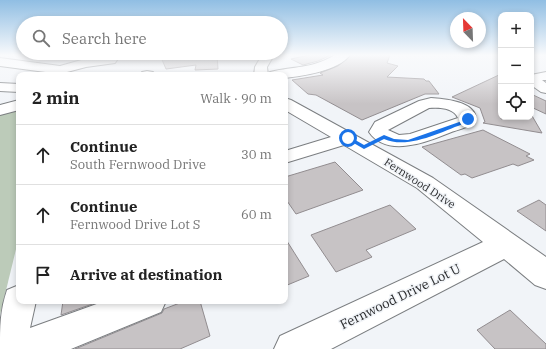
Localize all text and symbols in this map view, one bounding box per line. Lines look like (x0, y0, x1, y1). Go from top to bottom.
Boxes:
north arrow (450, 12, 486, 48)
map controls (498, 12, 534, 120)
button: + (498, 12, 534, 48)
search box (16, 16, 288, 60)
icon: search (30, 27, 52, 49)
text: Search here (62, 29, 147, 48)
button: − (498, 48, 534, 84)
button: locate (498, 84, 534, 120)
text: 2 min (32, 87, 80, 109)
text: Walk · 90 m (200, 90, 272, 107)
route end (459, 110, 477, 128)
route start (339, 129, 357, 147)
text: Continue (70, 137, 137, 156)
icon: ahead (32, 144, 54, 166)
text: 30 m (241, 146, 272, 163)
street label: Fernwood Drive (382, 155, 458, 211)
text: South Fernwood Drive (70, 156, 206, 173)
text: Continue (70, 197, 137, 216)
icon: ahead (32, 204, 54, 226)
text: 60 m (241, 206, 272, 223)
text: Fernwood Drive Lot S (70, 216, 201, 233)
street label: Fernwood Drive Lot U (337, 260, 463, 333)
icon: arrive (32, 264, 54, 286)
text: Arrive at destination (70, 265, 222, 284)

